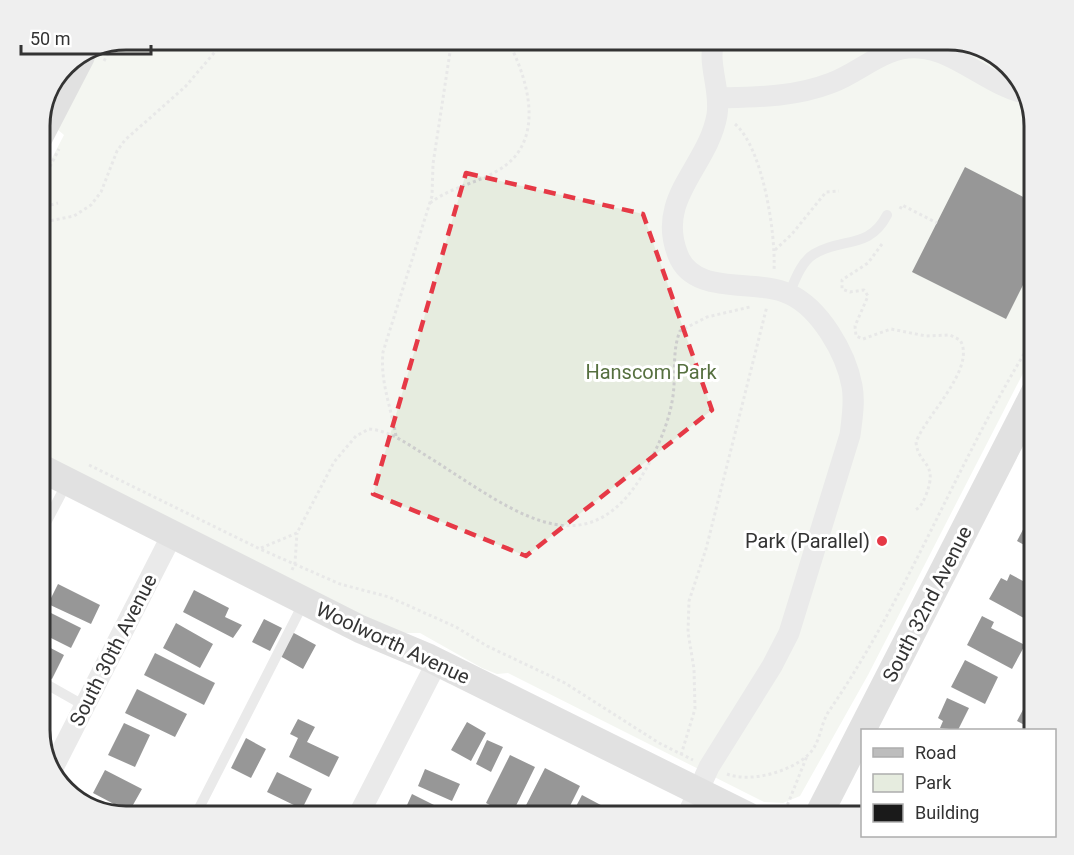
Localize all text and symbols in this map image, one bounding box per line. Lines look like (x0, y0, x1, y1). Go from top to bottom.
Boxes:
scale bar (21, 18, 152, 56)
text: 50 m (30, 28, 70, 49)
park label: Hanscom Park (585, 360, 717, 384)
street label: South 32nd Avenue (877, 522, 977, 686)
place label: Park (Parallel) (745, 529, 870, 553)
marker: Park (Parallel) (875, 534, 889, 548)
street label: South 30th Avenue (64, 570, 162, 730)
street label: Woolworth Avenue (312, 597, 474, 689)
legend (861, 729, 1056, 837)
text: Road (915, 742, 956, 763)
text: Park (915, 772, 952, 793)
text: Building (915, 802, 979, 823)

